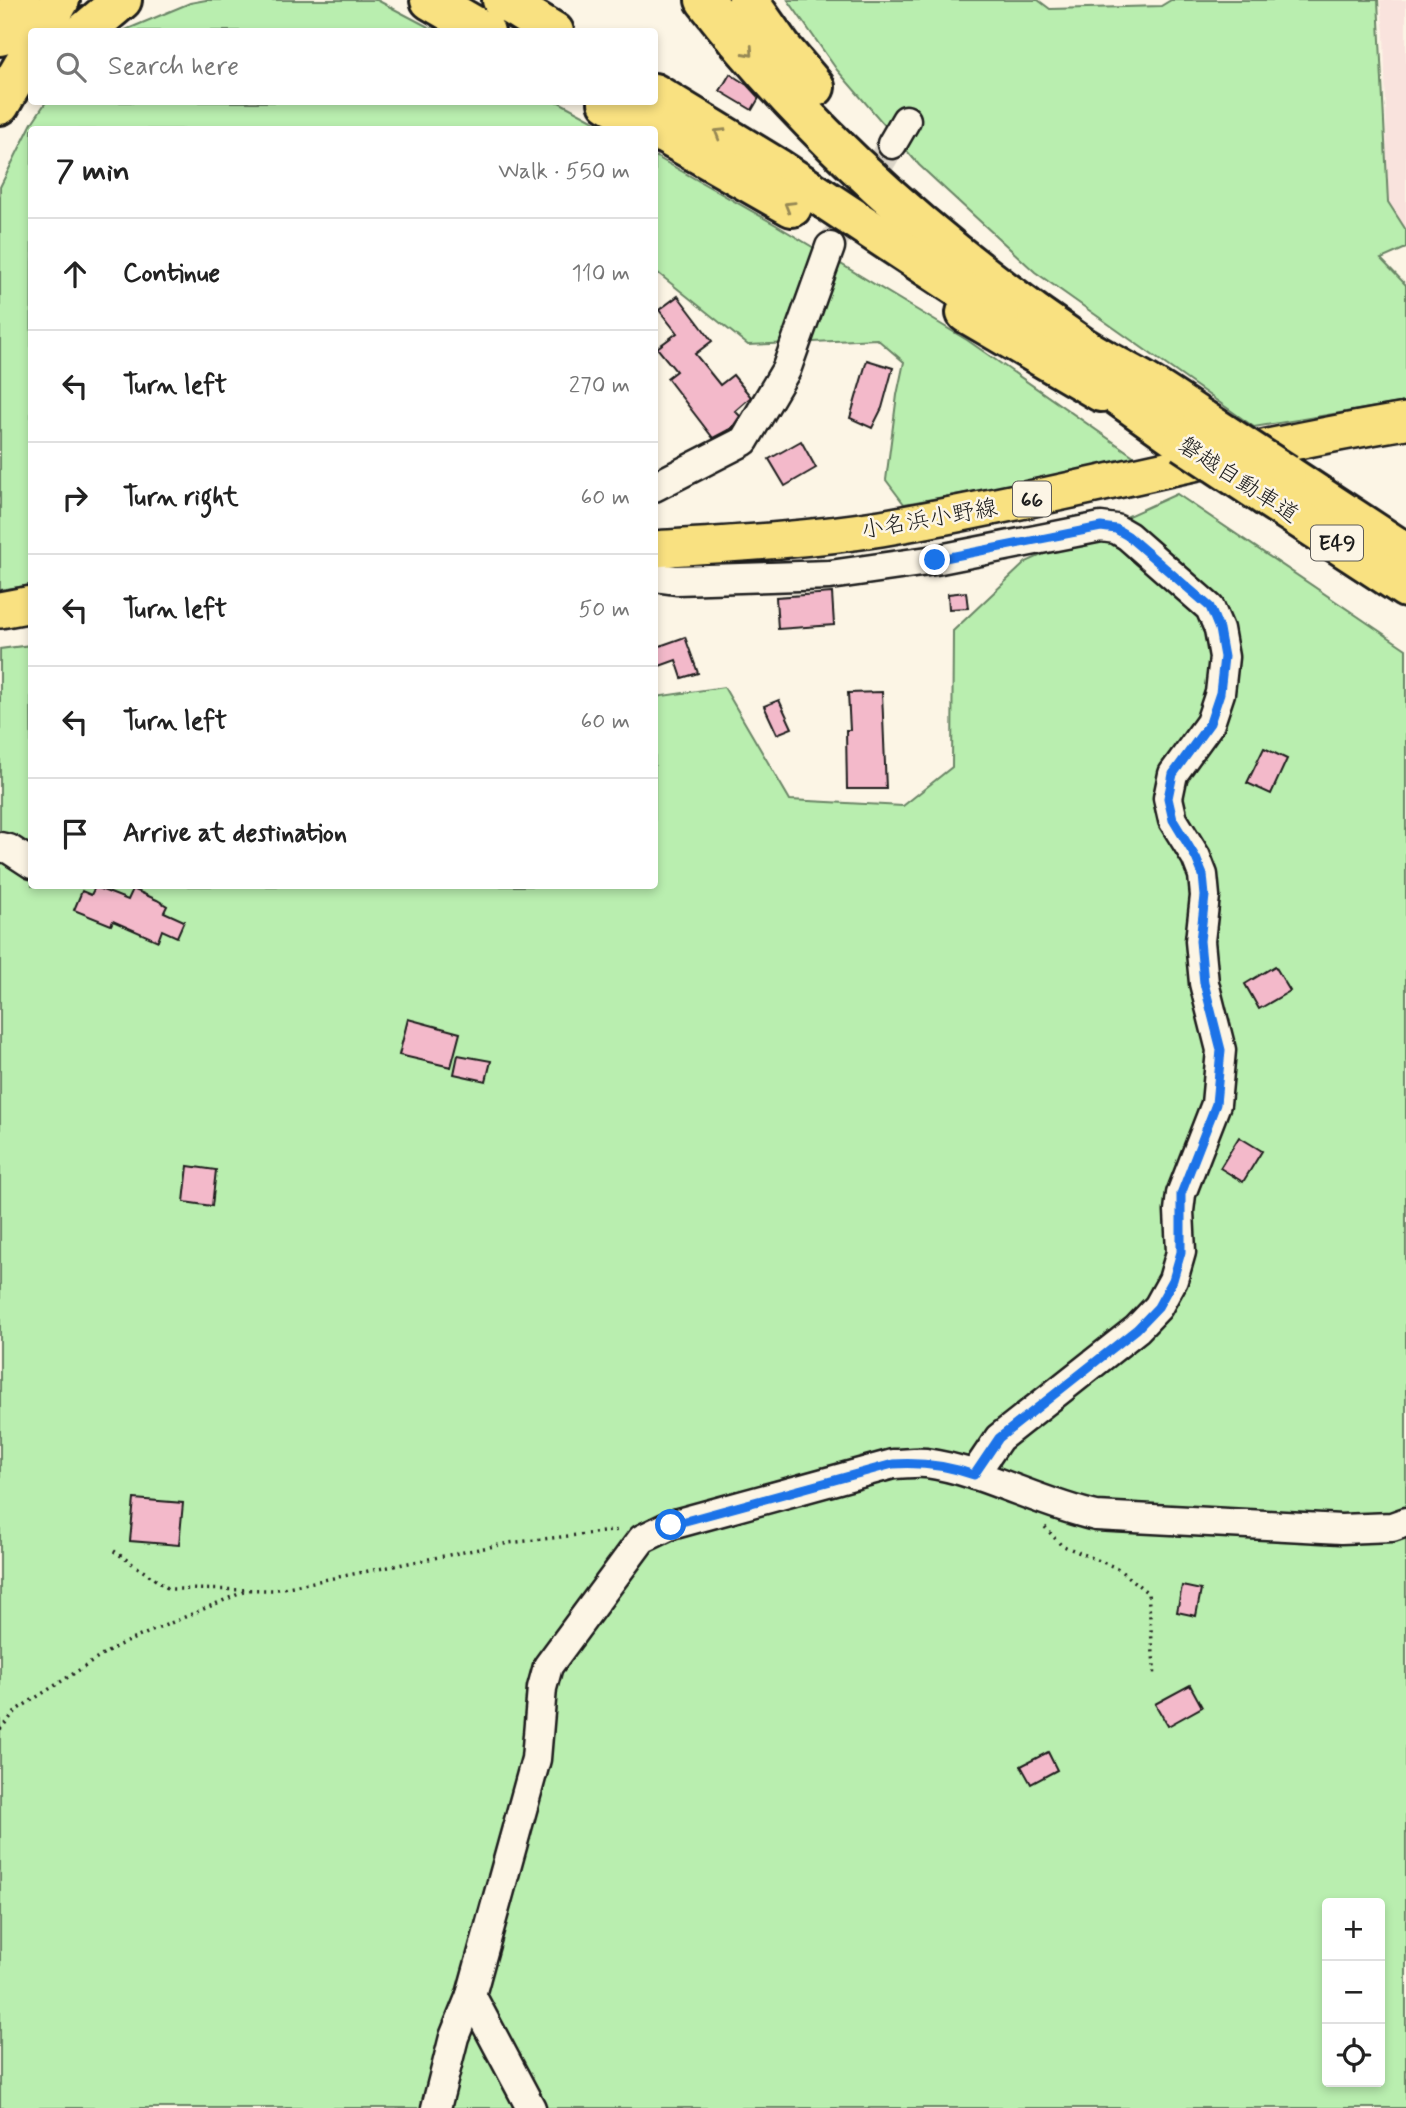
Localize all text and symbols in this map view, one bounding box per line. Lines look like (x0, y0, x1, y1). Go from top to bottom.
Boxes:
search box (28, 28, 658, 105)
one-way arrow (741, 44, 754, 57)
icon: search (52, 48, 90, 86)
text: Search here (108, 50, 239, 84)
one-way arrow (714, 128, 727, 141)
text: 7 min (56, 152, 130, 191)
text: Walk · 550 m (498, 157, 630, 187)
one-way arrow (783, 201, 796, 214)
icon: ahead (56, 255, 94, 293)
text: Continue (123, 257, 220, 291)
text: 110 m (571, 259, 630, 289)
icon: left (56, 367, 94, 405)
text: Turn left (123, 369, 227, 403)
text: 270 m (569, 371, 630, 401)
street label: 磐越自動車道 (1172, 431, 1304, 531)
icon: right (56, 479, 94, 517)
text: Turn right (123, 481, 239, 515)
road number: 66 (1013, 482, 1051, 516)
text: 60 m (581, 483, 630, 513)
street label: 小名浜小野線 (859, 493, 1000, 547)
road number: E49 (1311, 526, 1363, 560)
route end (919, 544, 950, 575)
icon: left (56, 591, 94, 629)
text: Turn left (123, 593, 227, 627)
text: 50 m (579, 595, 630, 625)
icon: left (56, 703, 94, 741)
text: Turn left (123, 705, 227, 739)
text: 60 m (581, 707, 630, 737)
icon: arrive (56, 815, 94, 853)
text: Arrive at destination (123, 817, 347, 851)
route start (655, 1509, 686, 1540)
map controls (1322, 1898, 1385, 2087)
button: + (1322, 1898, 1385, 1961)
button: − (1322, 1961, 1385, 2024)
button: locate (1322, 2024, 1385, 2087)

